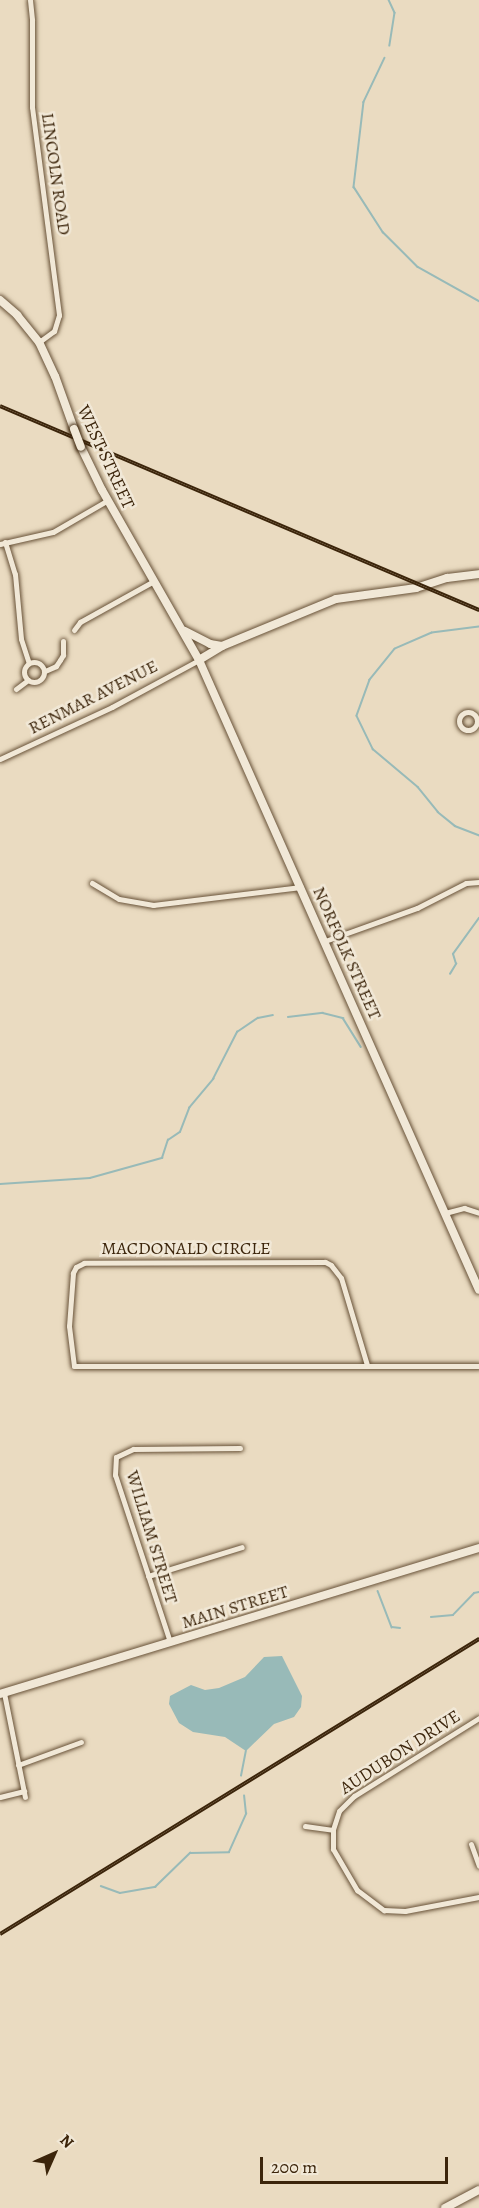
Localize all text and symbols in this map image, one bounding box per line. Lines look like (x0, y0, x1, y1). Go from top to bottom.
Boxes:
street label: LINCOLN ROAD (37, 111, 75, 237)
street label: WEST STREET (73, 402, 139, 512)
street label: RENMAR AVENUE (25, 655, 161, 739)
street label: NORFOLK STREET (308, 883, 386, 1023)
street label: MACDONALD CIRCLE (101, 1237, 271, 1259)
street label: WILLIAM STREET (122, 1468, 182, 1606)
street label: MAIN STREET (179, 1581, 291, 1633)
street label: AUDUBON DRIVE (336, 1705, 464, 1799)
north arrow (24, 2124, 84, 2184)
text: N (55, 2129, 79, 2153)
scale bar (263, 2145, 450, 2183)
text: 200 m (271, 2155, 317, 2179)

